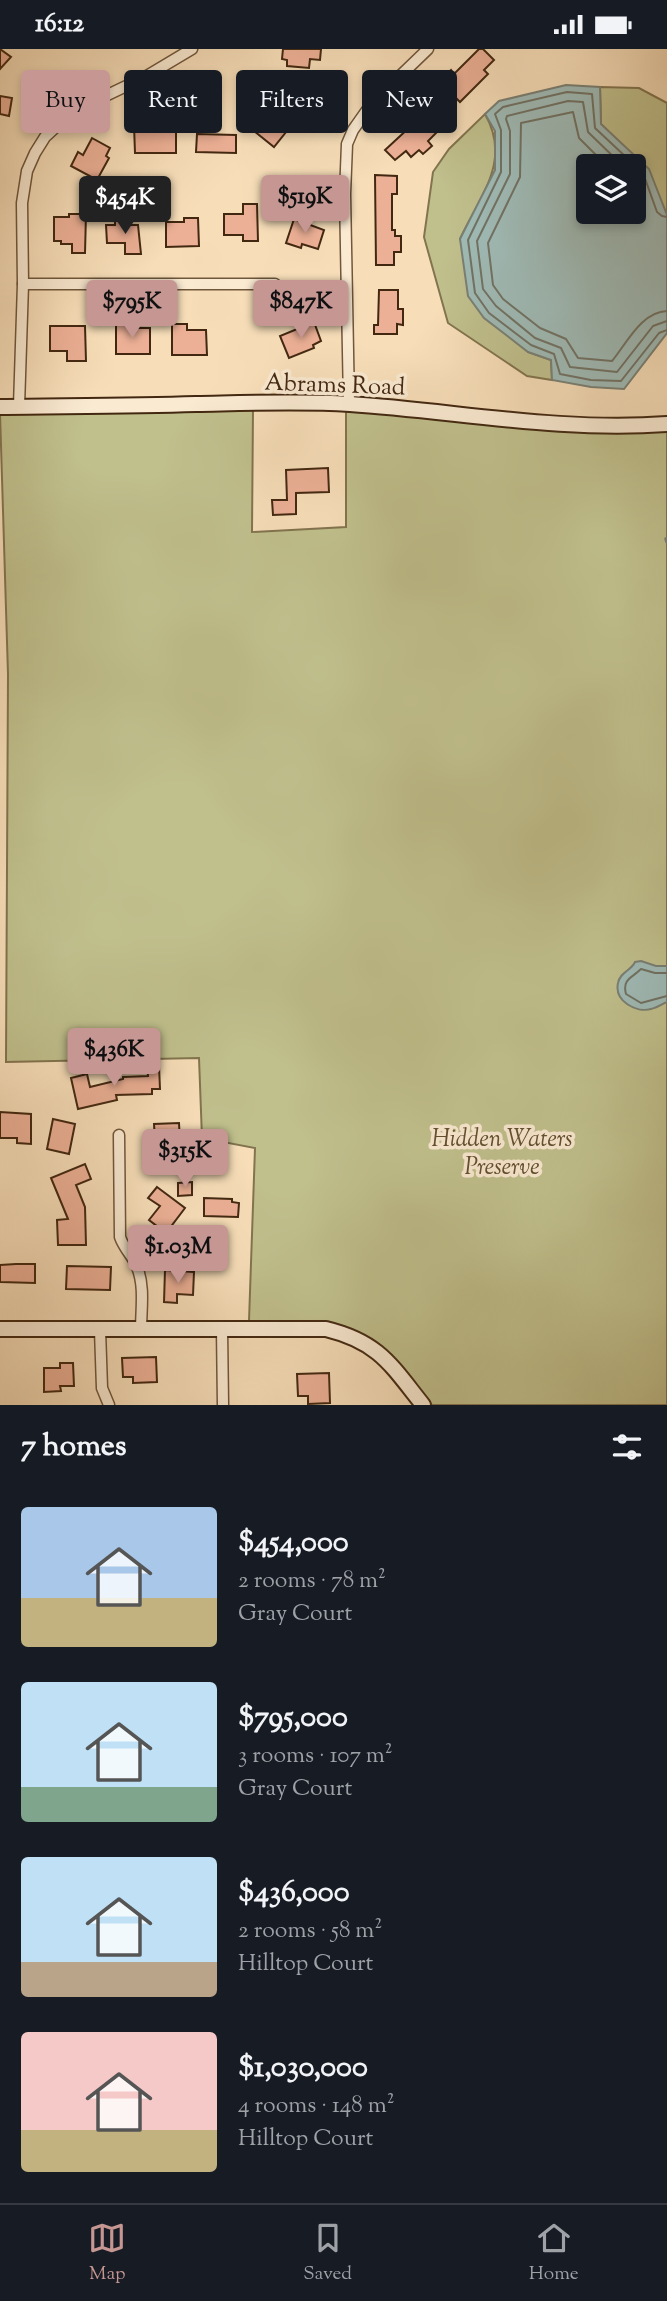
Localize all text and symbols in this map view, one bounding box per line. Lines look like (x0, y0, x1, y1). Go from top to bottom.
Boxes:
text: 16:12 (35, 6, 84, 43)
chip: Buy (21, 70, 110, 133)
chip: Rent (124, 70, 222, 133)
chip: Filters (236, 70, 348, 133)
chip: New (362, 70, 457, 133)
map controls (576, 154, 646, 224)
button: layers (576, 154, 646, 224)
pin: $519K (256, 176, 354, 235)
pin: $454K (76, 177, 174, 236)
text: $519K (277, 181, 333, 214)
text: $454K (95, 182, 155, 215)
pin: $795K (83, 281, 181, 340)
pin: $847K (252, 281, 350, 340)
text: $795K (102, 286, 162, 319)
text: $847K (269, 286, 333, 319)
street label: Abrams Road (264, 367, 406, 405)
pin: $436K (65, 1028, 163, 1088)
text: $436K (83, 1034, 145, 1067)
park label: Hidden Waters Preserve (431, 1123, 573, 1185)
pin: $315K (136, 1129, 234, 1189)
text: $315K (158, 1135, 212, 1168)
pin: $1.03M (121, 1225, 235, 1285)
text: $1.03M (144, 1231, 212, 1264)
text: 7 homes (21, 1426, 126, 1469)
icon: filters (608, 1428, 646, 1466)
text: $454,000 (238, 1522, 349, 1565)
icon: home (77, 1535, 161, 1619)
text: 2 rooms · 78 m² (238, 1565, 386, 1598)
text: Gray Court (238, 1598, 352, 1631)
text: $795,000 (238, 1697, 348, 1740)
icon: home (77, 1710, 161, 1794)
text: 3 rooms · 107 m² (238, 1740, 393, 1773)
text: Gray Court (238, 1773, 352, 1806)
text: $436,000 (238, 1872, 350, 1915)
icon: home (77, 1885, 161, 1969)
text: 2 rooms · 58 m² (238, 1915, 382, 1948)
text: Hilltop Court (238, 1948, 373, 1981)
text: $1,030,000 (238, 2047, 368, 2090)
icon: home (77, 2060, 161, 2144)
text: 4 rooms · 148 m² (238, 2090, 395, 2123)
text: Hilltop Court (238, 2123, 373, 2156)
tab: Map (88, 2219, 126, 2288)
tab: Saved (303, 2219, 352, 2288)
tab: Home (529, 2219, 579, 2288)

